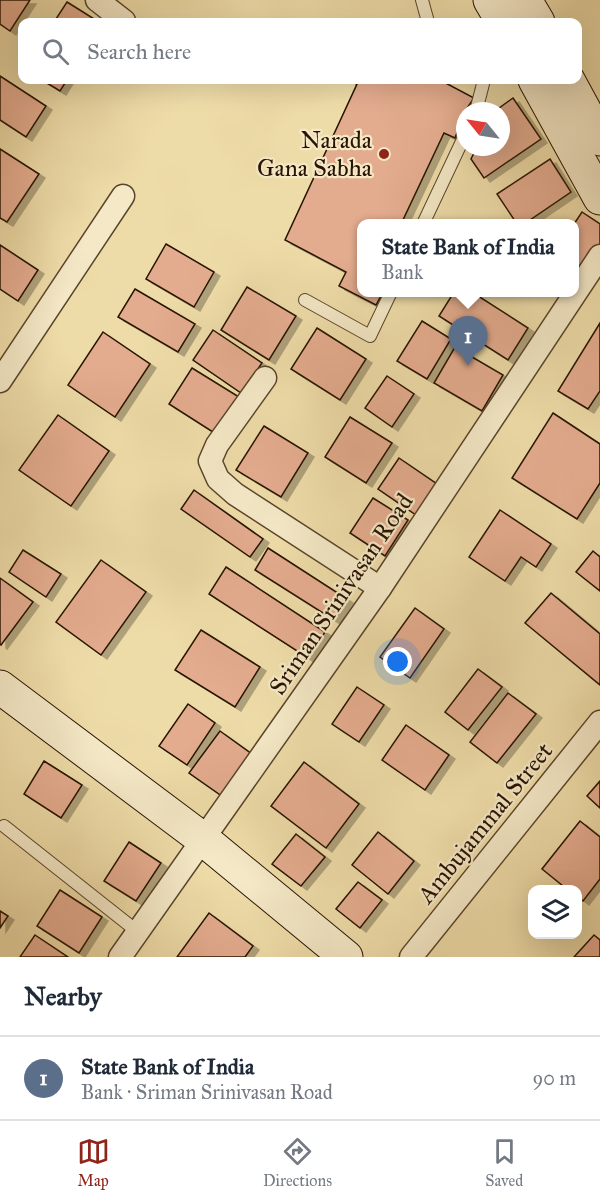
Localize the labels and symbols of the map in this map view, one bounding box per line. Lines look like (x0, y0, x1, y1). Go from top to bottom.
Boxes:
north arrow (456, 102, 510, 156)
place label: Narada Gana Sabha (257, 125, 373, 183)
marker: Narada Gana Sabha (377, 147, 391, 161)
pin: 1 (448, 316, 488, 366)
street label: Sriman Srinivasan Road (262, 488, 420, 700)
your location (383, 647, 412, 676)
street label: Ambujammal Street (410, 736, 559, 910)

